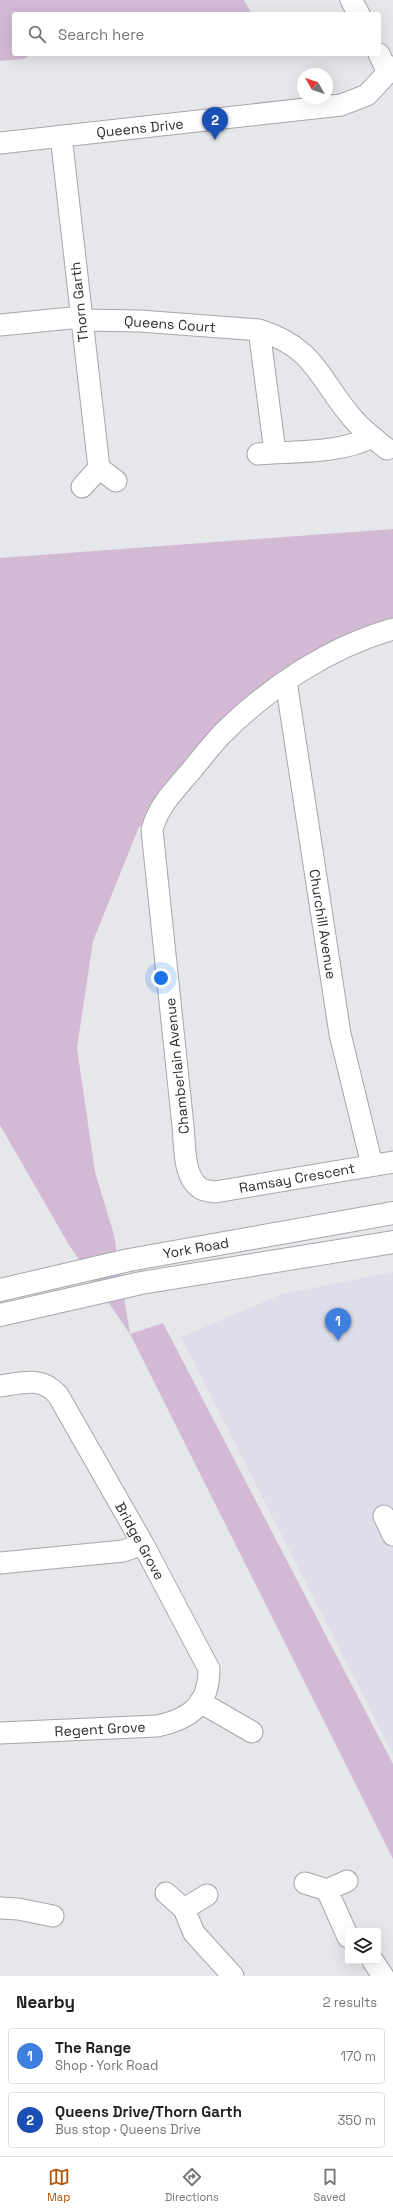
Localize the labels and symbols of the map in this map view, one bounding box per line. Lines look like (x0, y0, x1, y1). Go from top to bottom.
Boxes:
north arrow (297, 68, 333, 104)
pin: 2 (202, 107, 228, 140)
street label: Queens Drive (95, 114, 185, 142)
street label: Thorn Garth (66, 261, 92, 343)
street label: Queens Court (123, 312, 217, 336)
street label: Churchill Avenue (305, 868, 341, 980)
your location (151, 968, 171, 988)
street label: Chamberlain Avenue (161, 997, 193, 1135)
street label: Ramsay Crescent (238, 1159, 356, 1197)
street label: York Road (162, 1233, 230, 1263)
pin: 1 (325, 1308, 351, 1341)
street label: Bridge Grove (111, 1499, 169, 1583)
street label: Regent Grove (54, 1718, 146, 1740)

